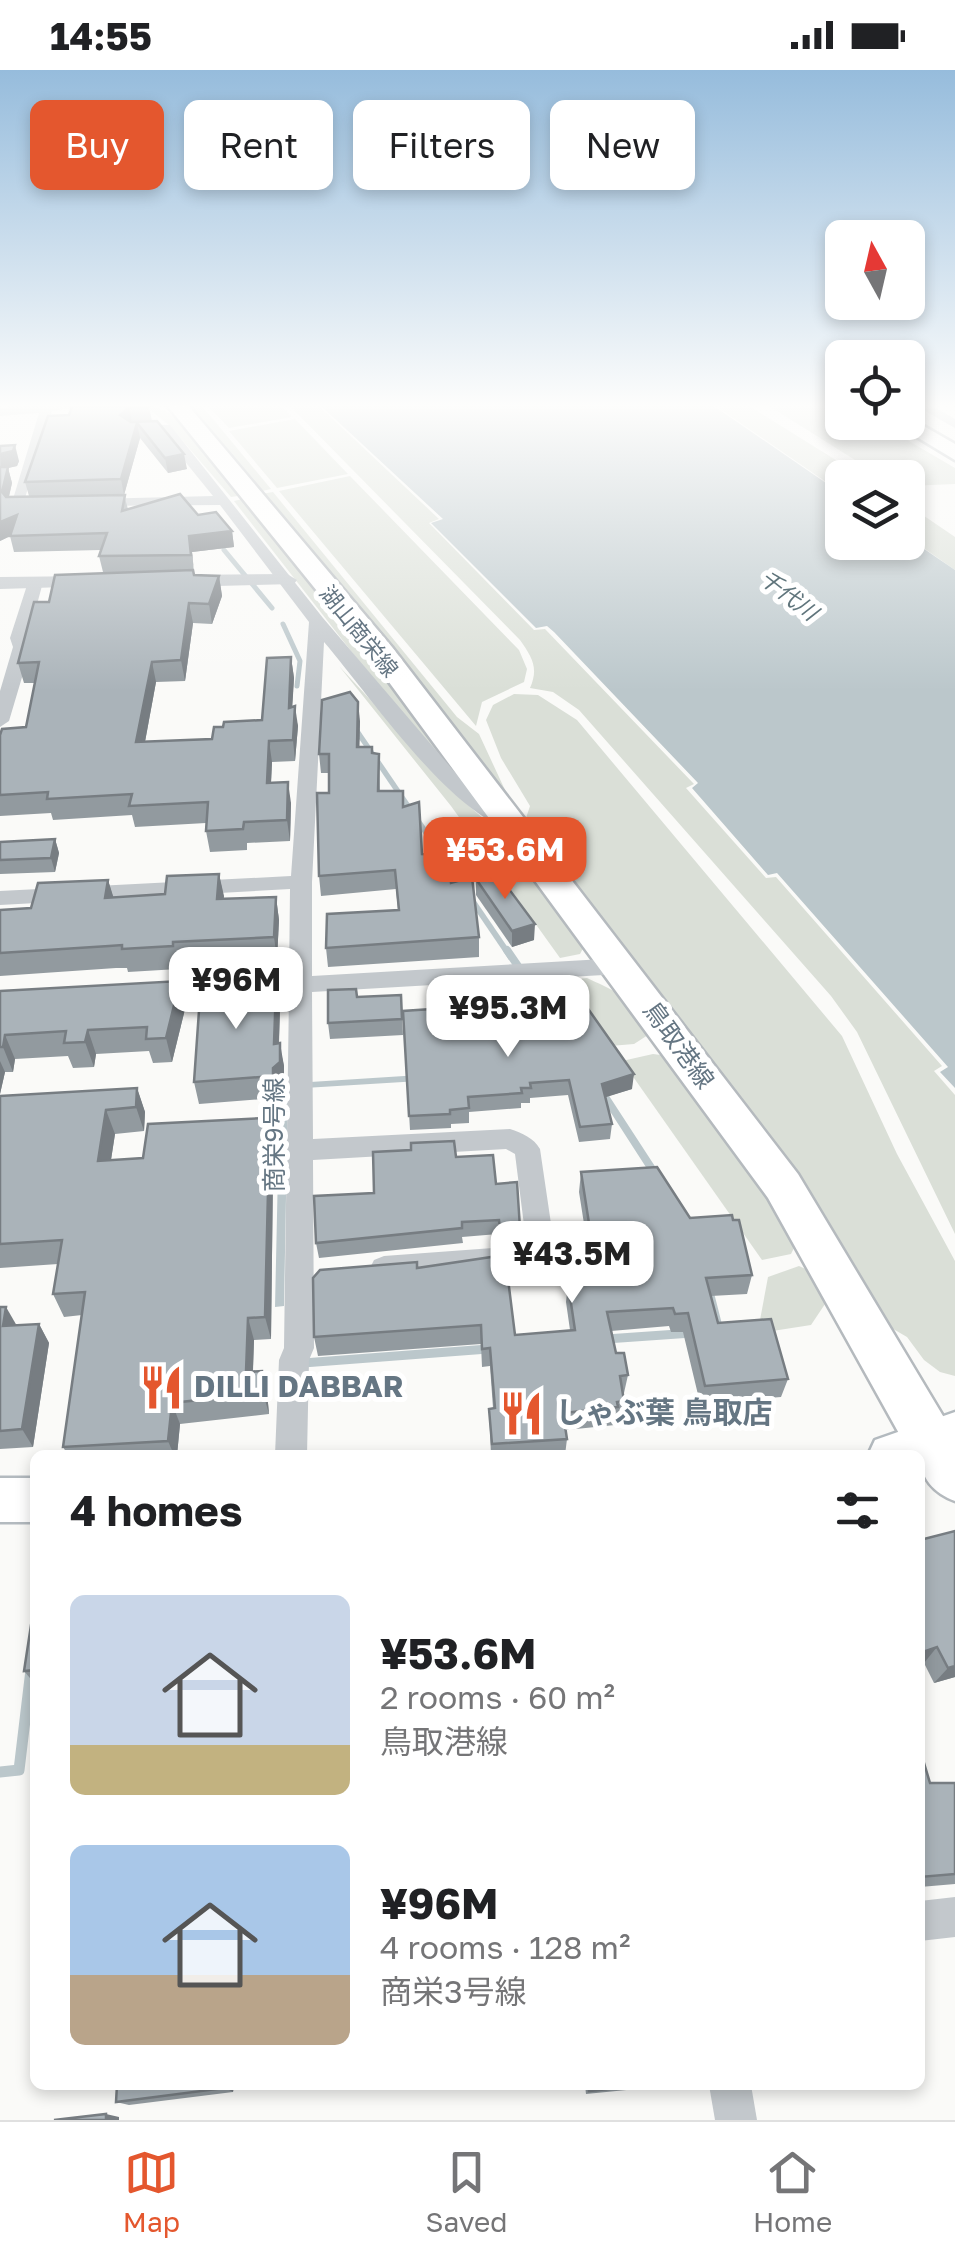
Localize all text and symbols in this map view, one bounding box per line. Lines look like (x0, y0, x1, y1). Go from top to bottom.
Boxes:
text: 14:55 (50, 13, 152, 58)
chip: Buy (30, 100, 164, 190)
chip: Rent (184, 100, 333, 190)
chip: Filters (353, 100, 530, 190)
chip: New (550, 100, 695, 190)
north arrow (825, 220, 925, 320)
map controls (825, 220, 925, 560)
button: locate (825, 340, 925, 440)
button: layers (825, 460, 925, 560)
water label: 千代川 (755, 564, 825, 627)
street label: 湖山商栄線 (314, 579, 404, 682)
pin: ¥53.6M (424, 817, 586, 902)
text: ¥53.6M (445, 830, 565, 868)
pin: ¥96M (177, 947, 295, 1032)
text: ¥96M (191, 960, 281, 998)
pin: ¥95.3M (427, 975, 589, 1060)
text: ¥95.3M (448, 988, 568, 1026)
street label: 鳥取港線 (637, 995, 721, 1094)
street label: 商栄9号線 (258, 1077, 289, 1193)
pin: ¥43.5M (491, 1221, 653, 1306)
text: ¥43.5M (513, 1234, 631, 1272)
restaurant icon: DILLI DABBAR (137, 1363, 185, 1411)
place label: DILLI DABBAR (194, 1368, 404, 1404)
restaurant icon: しゃぶ葉 鳥取店 (498, 1389, 546, 1437)
place label: しゃぶ葉 鳥取店 (555, 1394, 773, 1430)
icon: filters (830, 1483, 885, 1538)
text: 4 homes (70, 1485, 242, 1535)
text: ¥53.6M (380, 1628, 536, 1678)
icon: home (150, 1635, 270, 1755)
text: 2 rooms · 60 m² (380, 1678, 615, 1716)
text: 鳥取港線 (380, 1722, 508, 1760)
text: ¥96M (380, 1878, 498, 1928)
icon: home (150, 1885, 270, 2005)
text: 4 rooms · 128 m² (380, 1928, 630, 1966)
text: 商栄3号線 (380, 1972, 527, 2010)
tab: Map (123, 2145, 180, 2238)
tab: Saved (426, 2145, 507, 2238)
tab: Home (753, 2145, 832, 2238)

